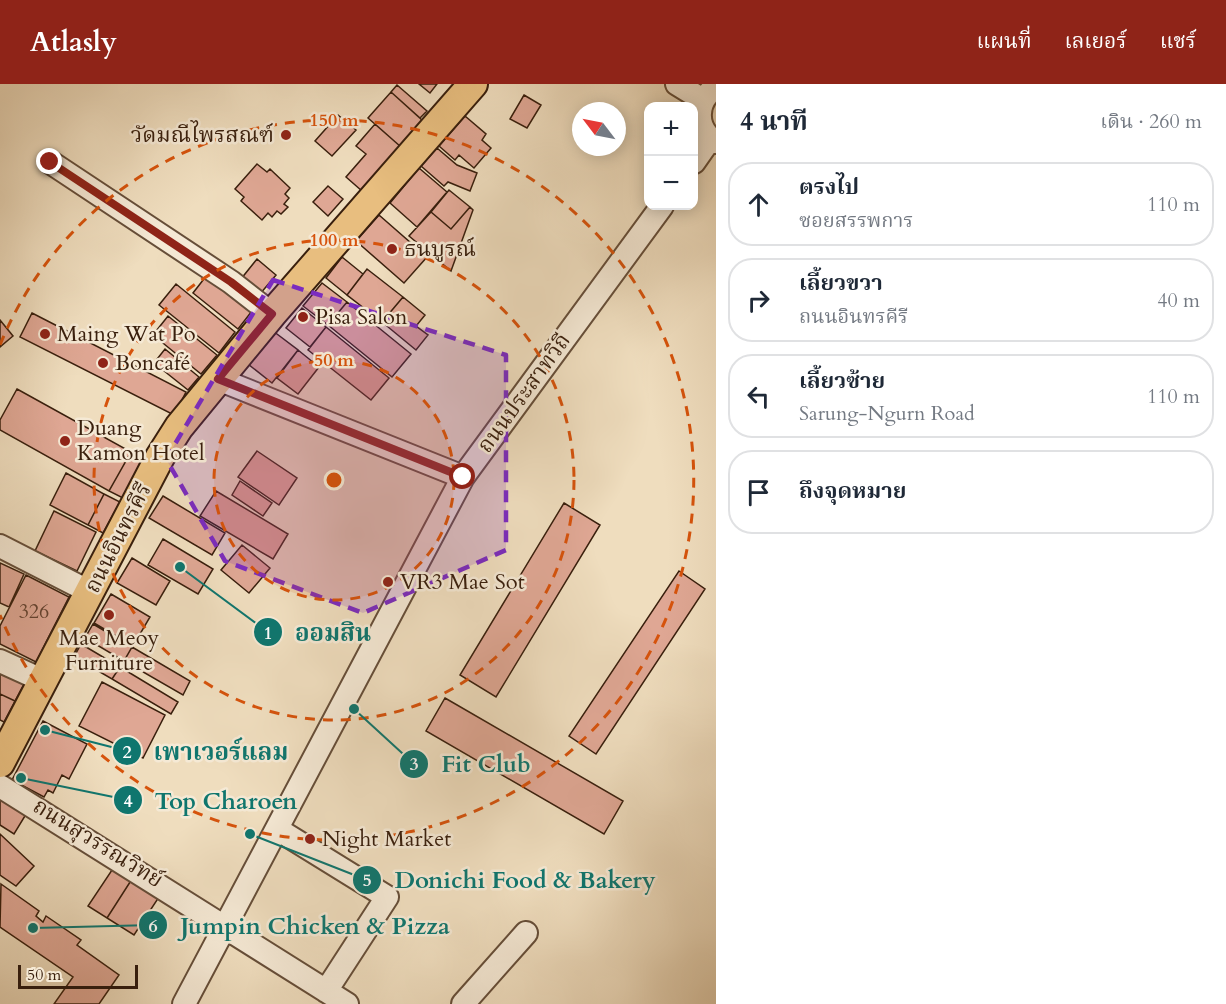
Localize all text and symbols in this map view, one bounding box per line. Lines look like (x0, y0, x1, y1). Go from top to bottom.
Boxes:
text: Atlasly (30, 23, 117, 61)
text: แผนที่ (977, 27, 1032, 56)
text: เลเยอร์ (1065, 27, 1127, 56)
text: แชร์ (1160, 27, 1196, 56)
north arrow (572, 102, 626, 156)
map controls (644, 102, 698, 210)
button: + (644, 102, 698, 156)
text: 4 นาที (740, 104, 808, 139)
text: 150 m (309, 108, 359, 133)
text: เดิน · 260 m (1100, 108, 1202, 135)
place label: วัดมณีไพรสณฑ์ (131, 120, 274, 150)
marker: วัดมณีไพรสณฑ์ (279, 128, 293, 142)
route end (36, 148, 62, 174)
button: − (644, 156, 698, 210)
text: ตรงไป (799, 172, 859, 202)
icon: ahead (742, 188, 775, 221)
text: 110 m (1147, 191, 1200, 218)
text: ซอยสรรพการ (799, 207, 913, 234)
text: 100 m (309, 228, 359, 253)
place label: ธนบูรณ์ (404, 234, 476, 264)
marker: ธนบูรณ์ (385, 242, 399, 256)
text: เลี้ยวขวา (799, 268, 883, 298)
icon: right (742, 284, 775, 317)
text: 40 m (1157, 287, 1200, 314)
place label: Pisa Salon (315, 302, 408, 332)
text: ถนนอินทรคีรี (799, 303, 908, 330)
marker: Pisa Salon (296, 310, 310, 324)
place label: Maing Wat Po (57, 319, 196, 349)
marker: Maing Wat Po (38, 327, 52, 341)
street label: ถนนประสาทวิถี (470, 327, 578, 459)
place label: Boncafé (115, 348, 191, 378)
text: 50 m (314, 348, 354, 373)
marker: Boncafé (96, 356, 110, 370)
text: เลี้ยวซ้าย (799, 366, 885, 396)
icon: left (742, 380, 775, 413)
text: 110 m (1147, 383, 1200, 410)
text: Sarung-Ngurn Road (799, 400, 975, 427)
place label: Duang Kamon Hotel (77, 413, 205, 468)
marker: Duang Kamon Hotel (58, 434, 72, 448)
route start (449, 463, 475, 489)
centre of rings (324, 470, 344, 490)
icon: arrive (742, 476, 775, 509)
text: ถึงจุดหมาย (799, 476, 906, 506)
street label: ถนนอินทรคีรี (77, 478, 159, 598)
place label: VR3 Mae Sot (400, 567, 525, 597)
marker: VR3 Mae Sot (381, 575, 395, 589)
house number: 326 (19, 598, 49, 625)
marker: Mae Meoy Furniture (102, 608, 116, 622)
callout: ออมสิน (253, 611, 383, 653)
text: ออมสิน (295, 617, 371, 650)
text: 1 (263, 621, 273, 646)
place label: Mae Meoy Furniture (59, 623, 160, 678)
callout: เพาเวอร์แลม (112, 730, 301, 772)
text: เพาเวอร์แลม (154, 736, 288, 769)
text: 2 (122, 740, 132, 765)
callout: Fit Club (399, 743, 543, 785)
text: Fit Club (441, 748, 531, 781)
text: 3 (409, 752, 419, 777)
callout: Top Charoen (113, 779, 310, 821)
text: Top Charoen (155, 785, 298, 818)
text: 4 (123, 789, 133, 814)
street label: ถนนสุวรรณวิทย์ (27, 791, 169, 895)
place label: Night Market (322, 824, 451, 854)
marker: Night Market (303, 832, 317, 846)
callout: Donichi Food & Bakery (352, 859, 667, 901)
text: Donichi Food & Bakery (394, 864, 656, 897)
text: 5 (362, 868, 372, 893)
callout: Jumpin Chicken & Pizza (138, 904, 462, 946)
text: Jumpin Chicken & Pizza (177, 910, 450, 943)
text: 6 (148, 914, 158, 939)
scale bar (18, 962, 138, 990)
text: 50 m (27, 964, 61, 986)

